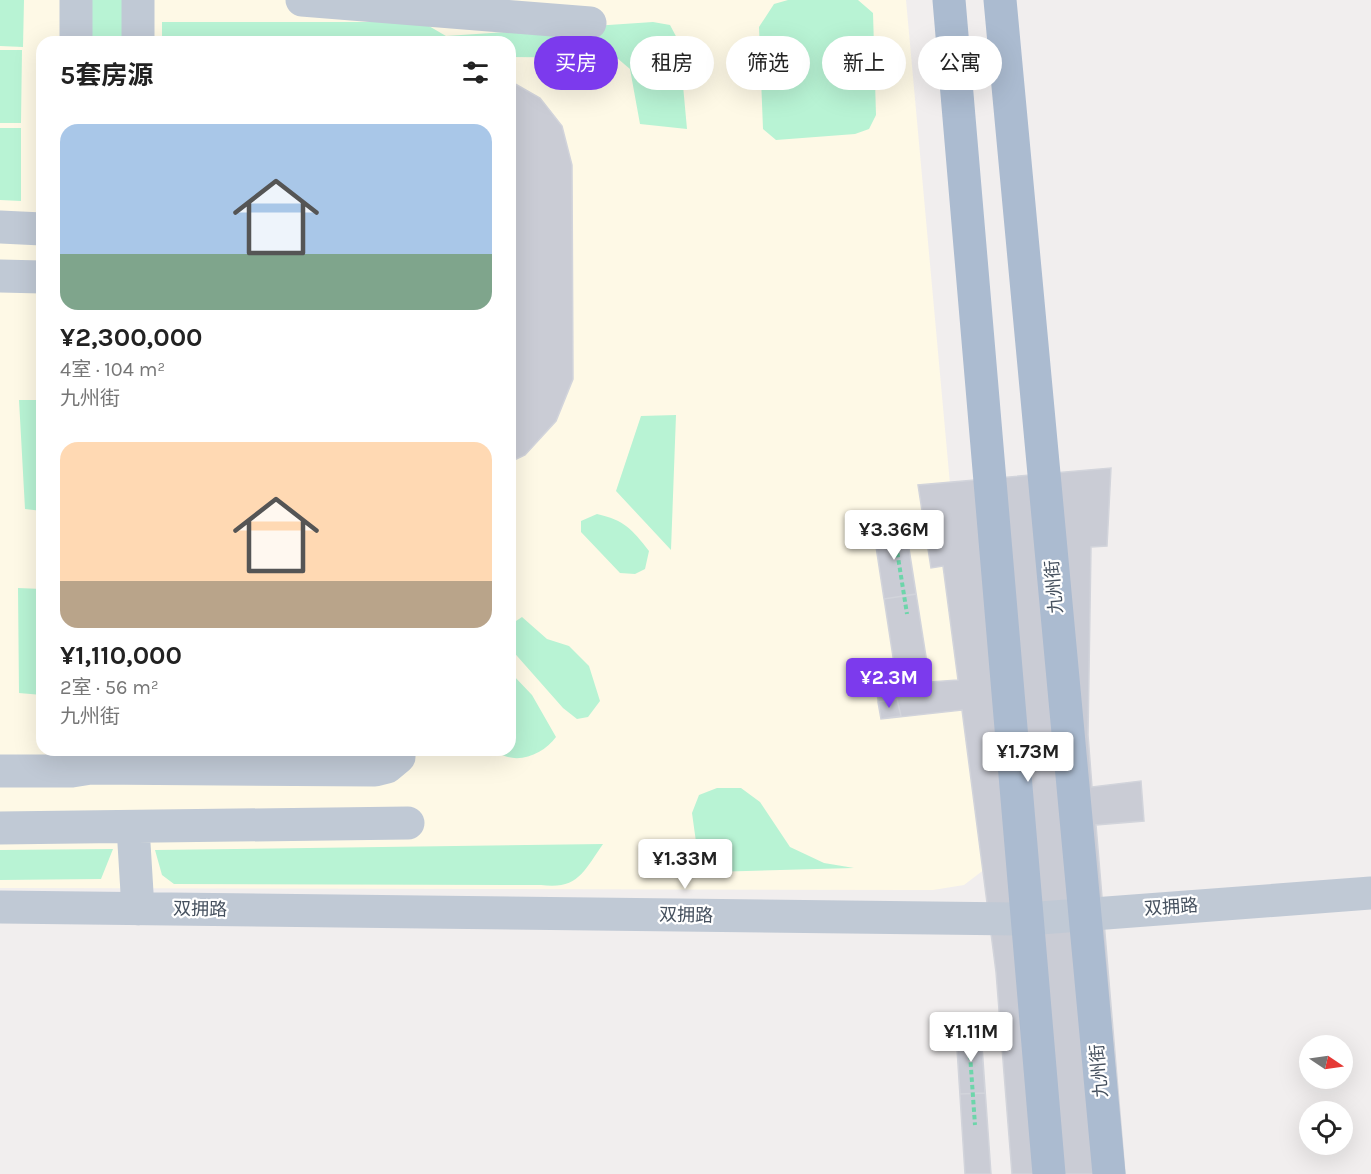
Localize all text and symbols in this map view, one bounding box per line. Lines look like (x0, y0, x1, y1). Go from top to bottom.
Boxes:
chip: 买房 (534, 36, 618, 90)
chip: 租房 (630, 36, 714, 90)
chip: 筛选 (726, 36, 810, 90)
chip: 新上 (822, 36, 906, 90)
chip: 公寓 (918, 36, 1002, 90)
icon: filters (459, 56, 492, 89)
text: 5套房源 (60, 60, 153, 91)
icon: home (222, 163, 330, 271)
text: ¥2,300,000 (60, 322, 203, 353)
text: 4室 · 104 m² (60, 358, 165, 381)
text: 九州街 (60, 387, 120, 410)
icon: home (222, 481, 330, 589)
pin: ¥3.36M (845, 510, 943, 561)
text: ¥3.36M (859, 518, 929, 541)
street label: 九州街 (1041, 559, 1067, 615)
text: ¥1,110,000 (60, 640, 182, 671)
pin: ¥2.3M (847, 658, 931, 709)
text: ¥2.3M (860, 666, 918, 689)
text: 2室 · 56 m² (60, 676, 159, 699)
text: 九州街 (60, 705, 120, 728)
pin: ¥1.73M (979, 732, 1077, 783)
text: ¥1.73M (996, 740, 1060, 763)
pin: ¥1.33M (636, 839, 734, 890)
text: ¥1.33M (652, 847, 718, 870)
street label: 双拥路 (1143, 894, 1199, 920)
street label: 双拥路 (173, 898, 227, 920)
street label: 双拥路 (659, 904, 713, 926)
pin: ¥1.11M (922, 1012, 1020, 1063)
text: ¥1.11M (944, 1020, 998, 1043)
north arrow (1299, 1035, 1353, 1089)
map controls (1299, 1035, 1353, 1155)
street label: 九州街 (1086, 1043, 1112, 1099)
button: locate (1299, 1101, 1353, 1155)

